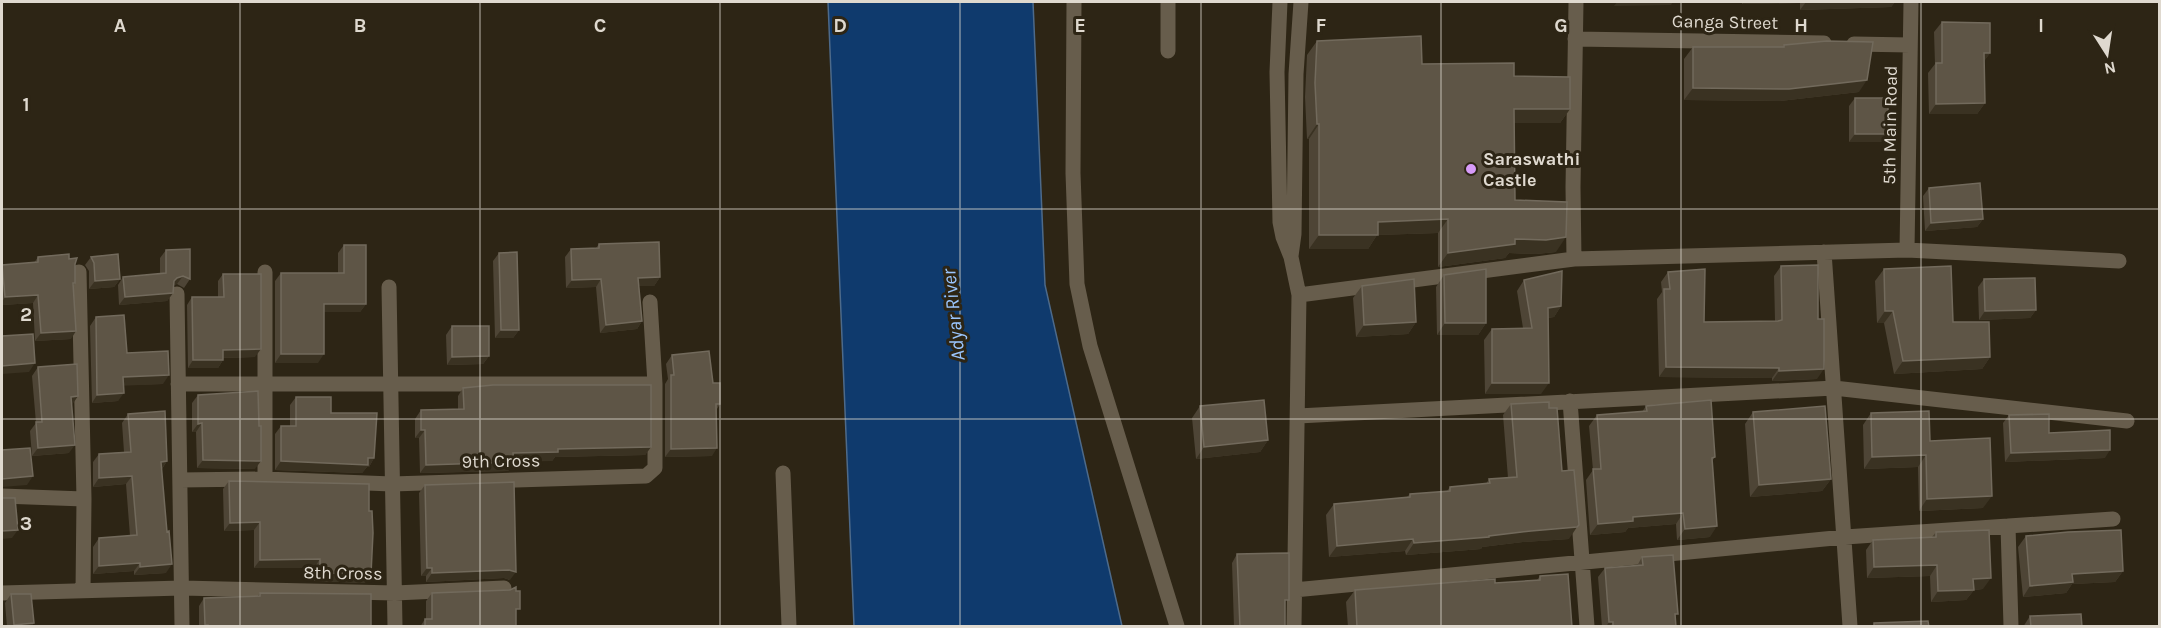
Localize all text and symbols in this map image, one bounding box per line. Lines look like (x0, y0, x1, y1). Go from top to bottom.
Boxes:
street label: Ganga Street (1672, 10, 1778, 34)
text: A (114, 14, 127, 37)
text: B (354, 14, 366, 37)
text: C (594, 14, 606, 37)
text: D (833, 14, 847, 37)
text: E (1074, 14, 1086, 37)
text: F (1316, 14, 1327, 37)
text: G (1554, 14, 1568, 37)
text: H (1794, 14, 1808, 37)
text: I (2038, 14, 2044, 37)
north arrow (2077, 24, 2137, 84)
text: N (2102, 58, 2118, 79)
street label: 5th Main Road (1878, 65, 1902, 185)
text: 1 (22, 93, 30, 116)
place label: Saraswathi Castle (1483, 148, 1581, 191)
marker: Saraswathi Castle (1464, 162, 1478, 176)
water label: Adyar River (937, 267, 970, 362)
text: 2 (20, 303, 32, 326)
street label: 9th Cross (461, 449, 541, 473)
text: 3 (20, 512, 32, 535)
street label: 8th Cross (303, 561, 383, 585)

